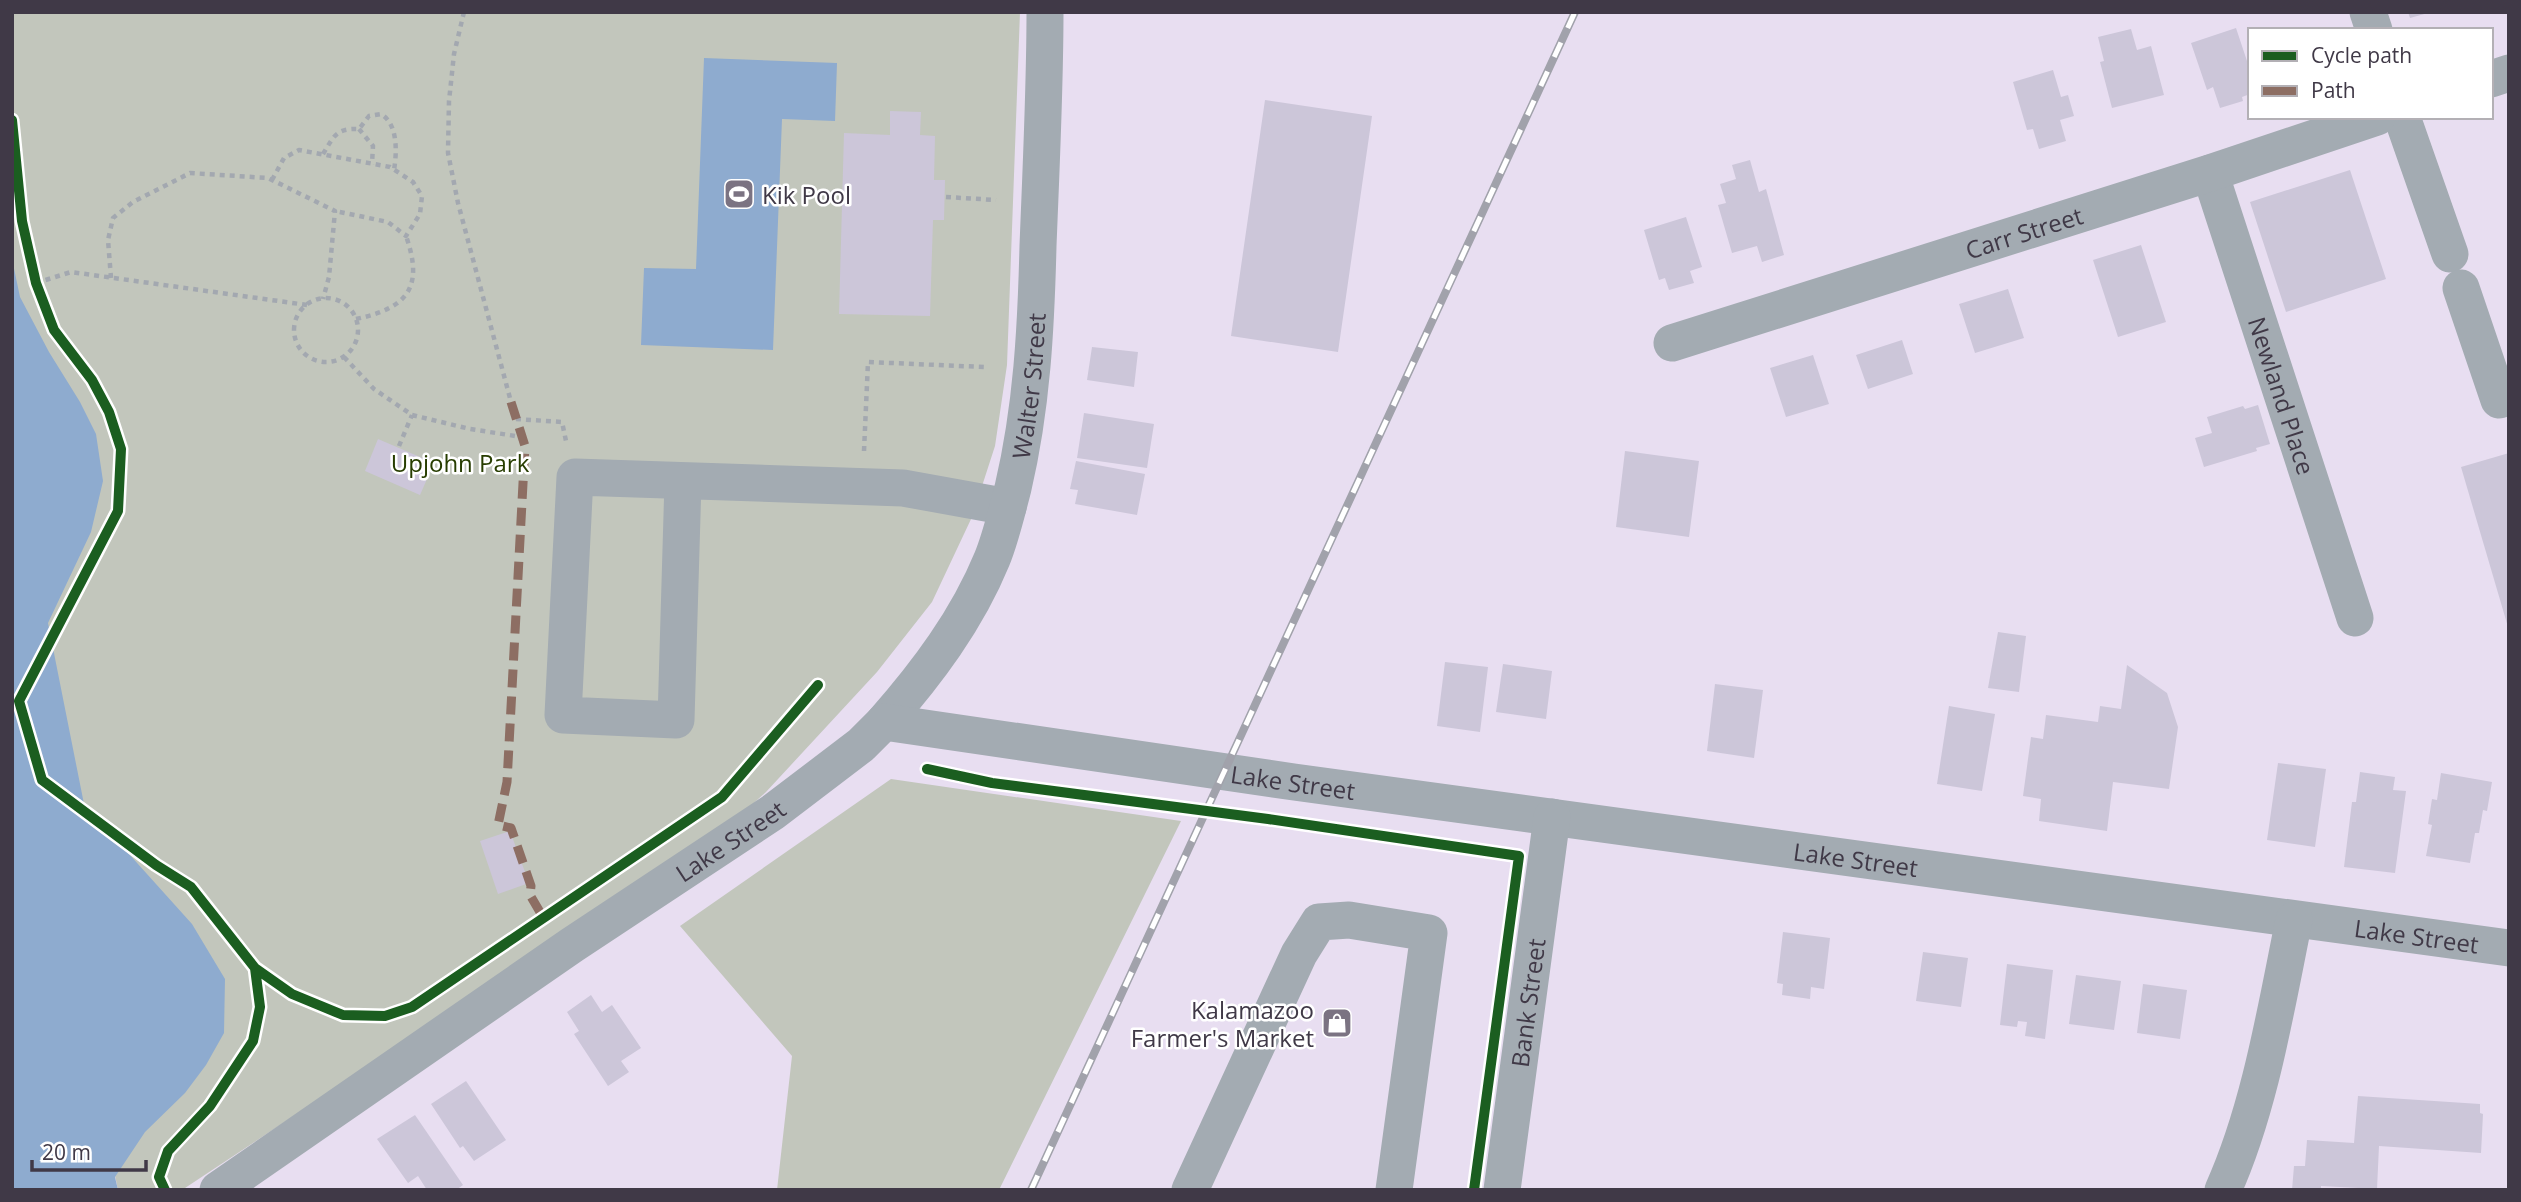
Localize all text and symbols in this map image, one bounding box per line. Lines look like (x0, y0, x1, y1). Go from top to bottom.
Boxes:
legend (2248, 28, 2493, 119)
text: Cycle path (2311, 41, 2412, 69)
text: Path (2311, 76, 2356, 104)
sports icon: Kik Pool (722, 177, 756, 211)
place label: Kik Pool (762, 178, 851, 211)
street label: Carr Street (1961, 198, 2087, 266)
street label: Walter Street (1003, 312, 1052, 461)
street label: Newland Place (2241, 312, 2324, 479)
park label: Upjohn Park (391, 446, 530, 479)
street label: Lake Street (1229, 756, 1357, 807)
street label: Lake Street (669, 792, 792, 889)
street label: Lake Street (1791, 834, 1920, 884)
street label: Lake Street (2352, 911, 2481, 960)
street label: Bank Street (1502, 936, 1552, 1069)
place label: Kalamazoo Farmer's Market (1131, 993, 1314, 1054)
shop icon: Kalamazoo Farmer's Market (1320, 1006, 1354, 1040)
scale bar (32, 1128, 145, 1172)
text: 20 m (42, 1138, 91, 1166)

